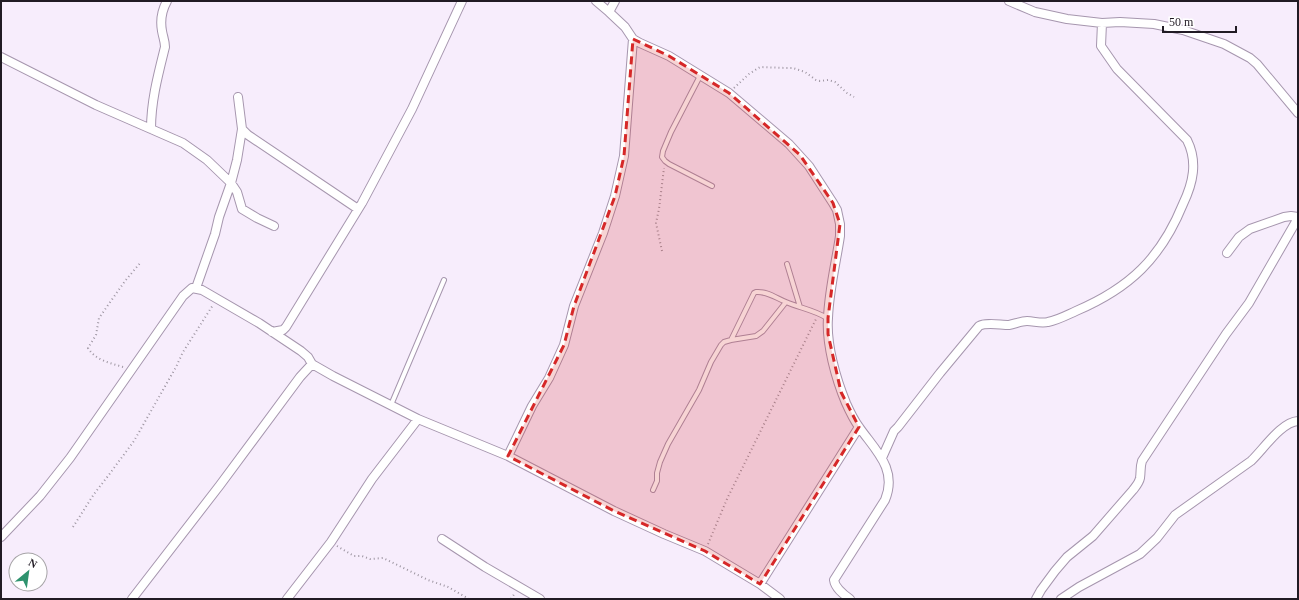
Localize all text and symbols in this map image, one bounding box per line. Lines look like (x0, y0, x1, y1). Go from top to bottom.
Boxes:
scale bar (1163, 8, 1236, 34)
text: 50 m (1169, 15, 1194, 29)
north arrow (8, 552, 48, 592)
text: N (26, 556, 39, 570)

